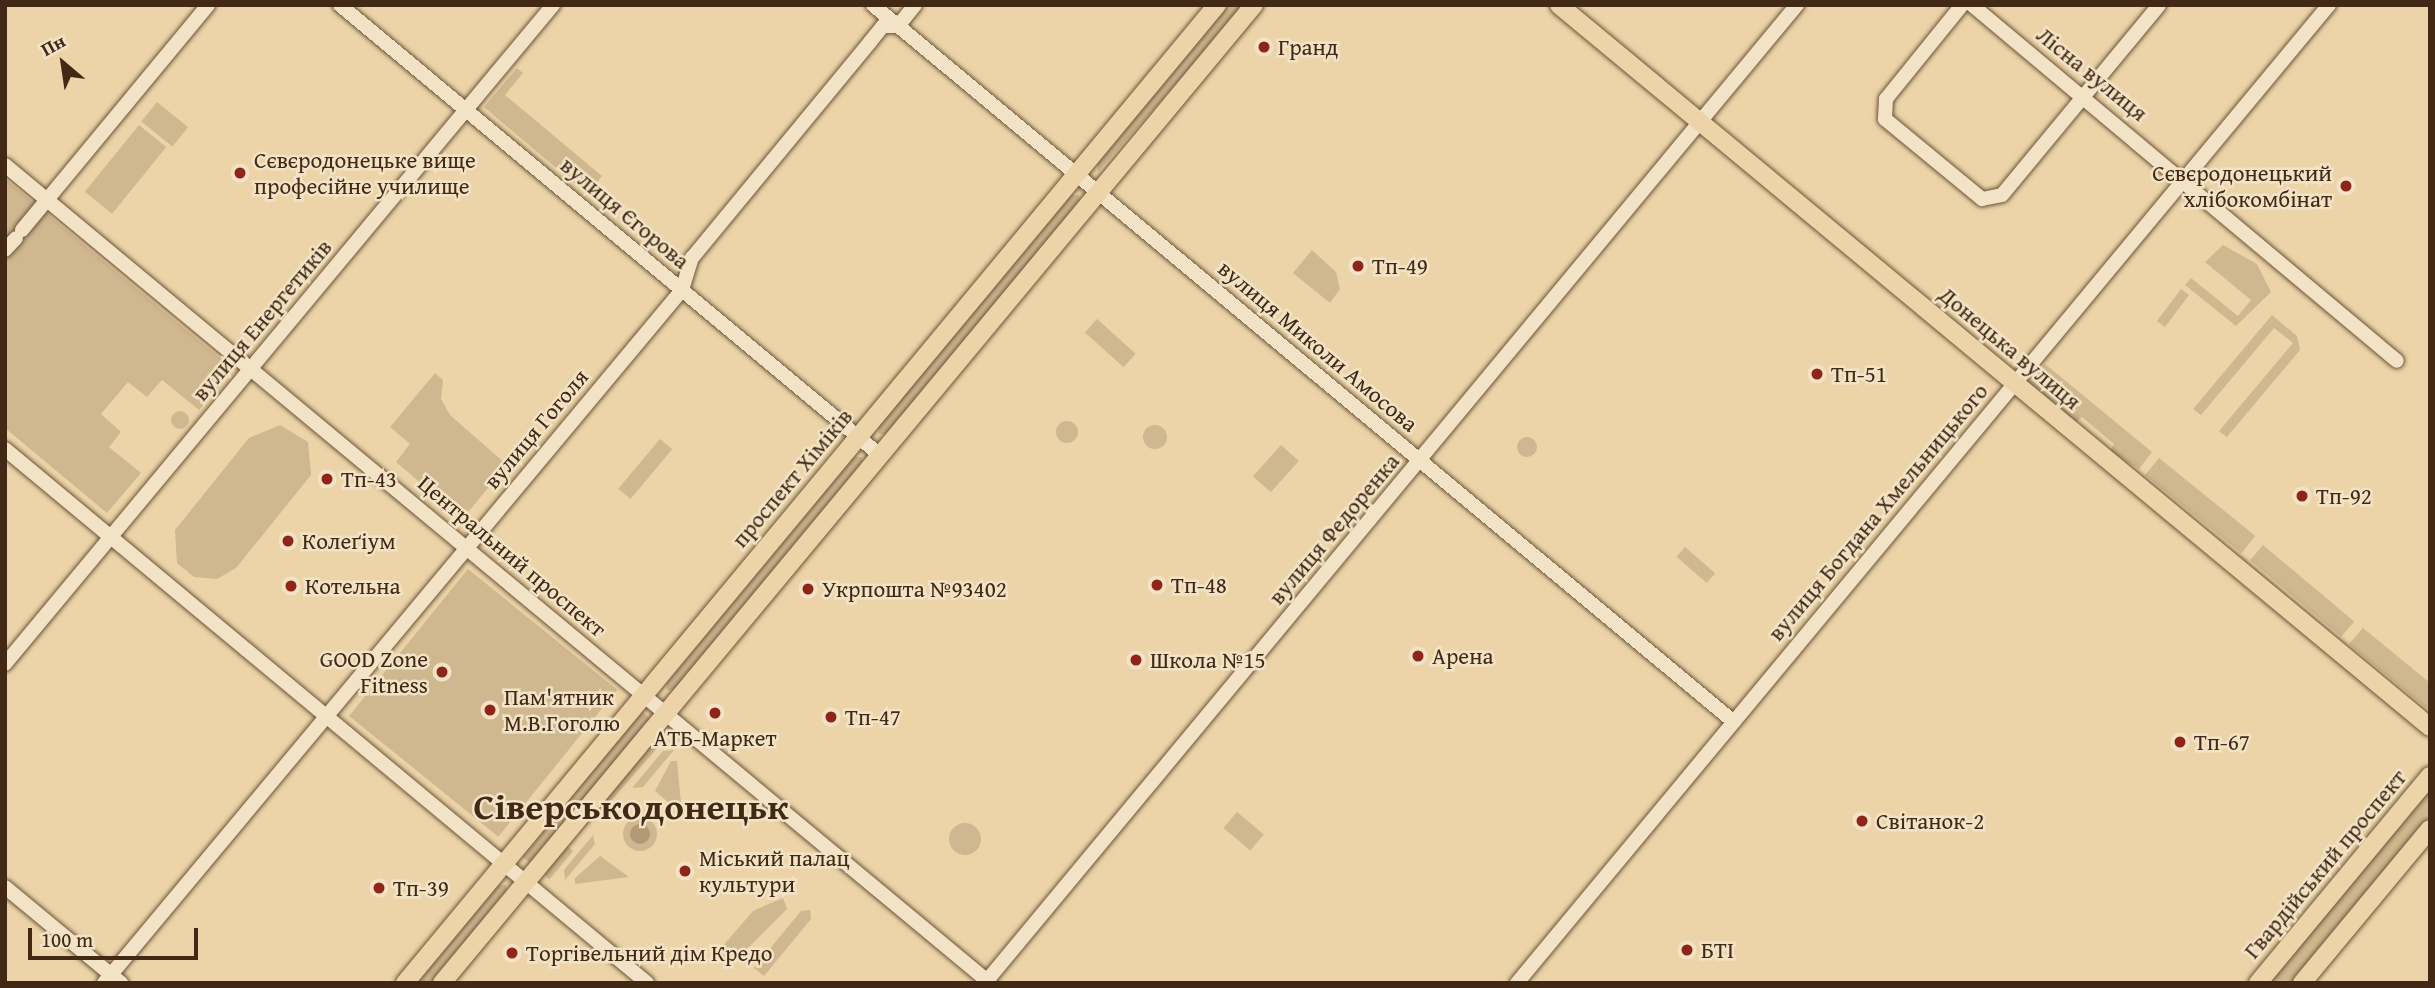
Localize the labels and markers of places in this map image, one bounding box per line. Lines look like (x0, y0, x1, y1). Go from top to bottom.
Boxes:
place label: Гранд (1278, 33, 1338, 61)
marker: Гранд (1256, 39, 1272, 55)
place label: Сєвєродонецьке вище професійне училище (254, 146, 476, 200)
place label: Сєвєродонецький хлібокомбінат (2152, 159, 2332, 213)
marker: Сєвєродонецьке вище професійне училище (232, 165, 248, 181)
marker: Сєвєродонецький хлібокомбінат (2338, 178, 2354, 194)
place label: Тп-49 (1372, 252, 1428, 280)
marker: Тп-49 (1350, 258, 1366, 274)
place label: Тп-51 (1831, 360, 1887, 388)
marker: Тп-51 (1809, 366, 1825, 382)
place label: Тп-43 (341, 465, 397, 493)
marker: Тп-43 (319, 471, 335, 487)
place label: Тп-92 (2316, 482, 2372, 510)
marker: Тп-92 (2294, 488, 2310, 504)
place label: Колеґіум (302, 527, 396, 555)
marker: Колеґіум (280, 533, 296, 549)
place label: Тп-48 (1171, 571, 1227, 599)
place label: Котельна (305, 572, 401, 600)
place label: Укрпошта №93402 (822, 575, 1007, 603)
marker: Тп-48 (1149, 577, 1165, 593)
marker: Котельна (283, 578, 299, 594)
marker: Укрпошта №93402 (800, 581, 816, 597)
place label: Арена (1432, 642, 1493, 670)
place label: GOOD Zone Fitness (320, 645, 428, 699)
place label: Школа №15 (1150, 646, 1266, 674)
marker: Арена (1410, 648, 1426, 664)
marker: Школа №15 (1128, 652, 1144, 668)
marker: GOOD Zone Fitness (434, 664, 450, 680)
place label: Пам'ятник М.В.Гоголю (504, 683, 620, 737)
marker: Пам'ятник М.В.Гоголю (482, 702, 498, 718)
place label: Тп-47 (845, 703, 901, 731)
marker: АТБ-Маркет (707, 705, 723, 721)
marker: Тп-47 (823, 709, 839, 725)
place label: АТБ-Маркет (653, 724, 777, 752)
place label: Тп-67 (2194, 728, 2250, 756)
marker: Тп-67 (2172, 734, 2188, 750)
place label: Світанок-2 (1876, 807, 1984, 835)
marker: Світанок-2 (1854, 813, 1870, 829)
place label: Міський палац культури (699, 844, 850, 898)
marker: Міський палац культури (677, 863, 693, 879)
place label: Тп-39 (393, 874, 449, 902)
marker: Тп-39 (371, 880, 387, 896)
place label: БТІ (1701, 936, 1734, 964)
place label: Торгівельний дім Кредо (526, 939, 773, 967)
marker: БТІ (1679, 942, 1695, 958)
marker: Торгівельний дім Кредо (504, 945, 520, 961)

